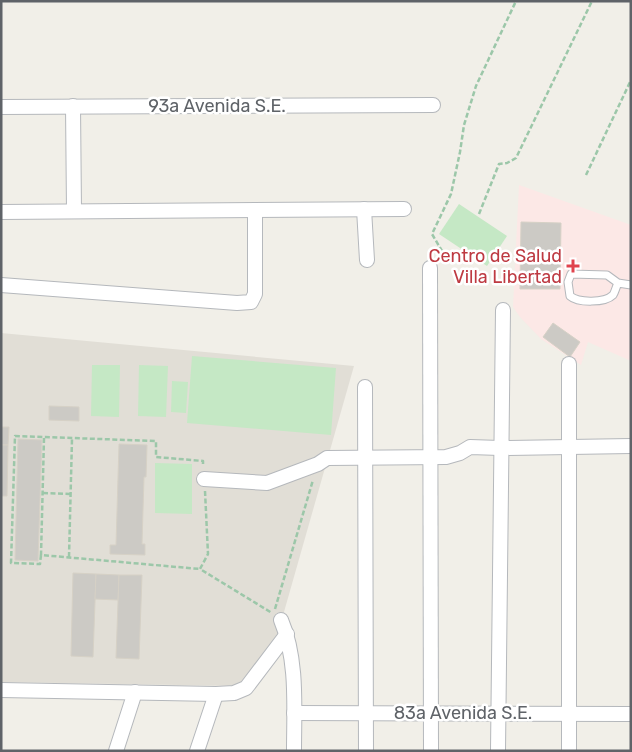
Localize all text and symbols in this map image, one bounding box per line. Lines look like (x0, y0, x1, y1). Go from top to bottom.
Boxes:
street label: 93a Avenida S.E. (148, 95, 286, 117)
place label: Centro de Salud Villa Libertad (428, 245, 562, 288)
marker: Centro de Salud Villa Libertad (566, 259, 580, 273)
street label: 83a Avenida S.E. (394, 702, 532, 724)

